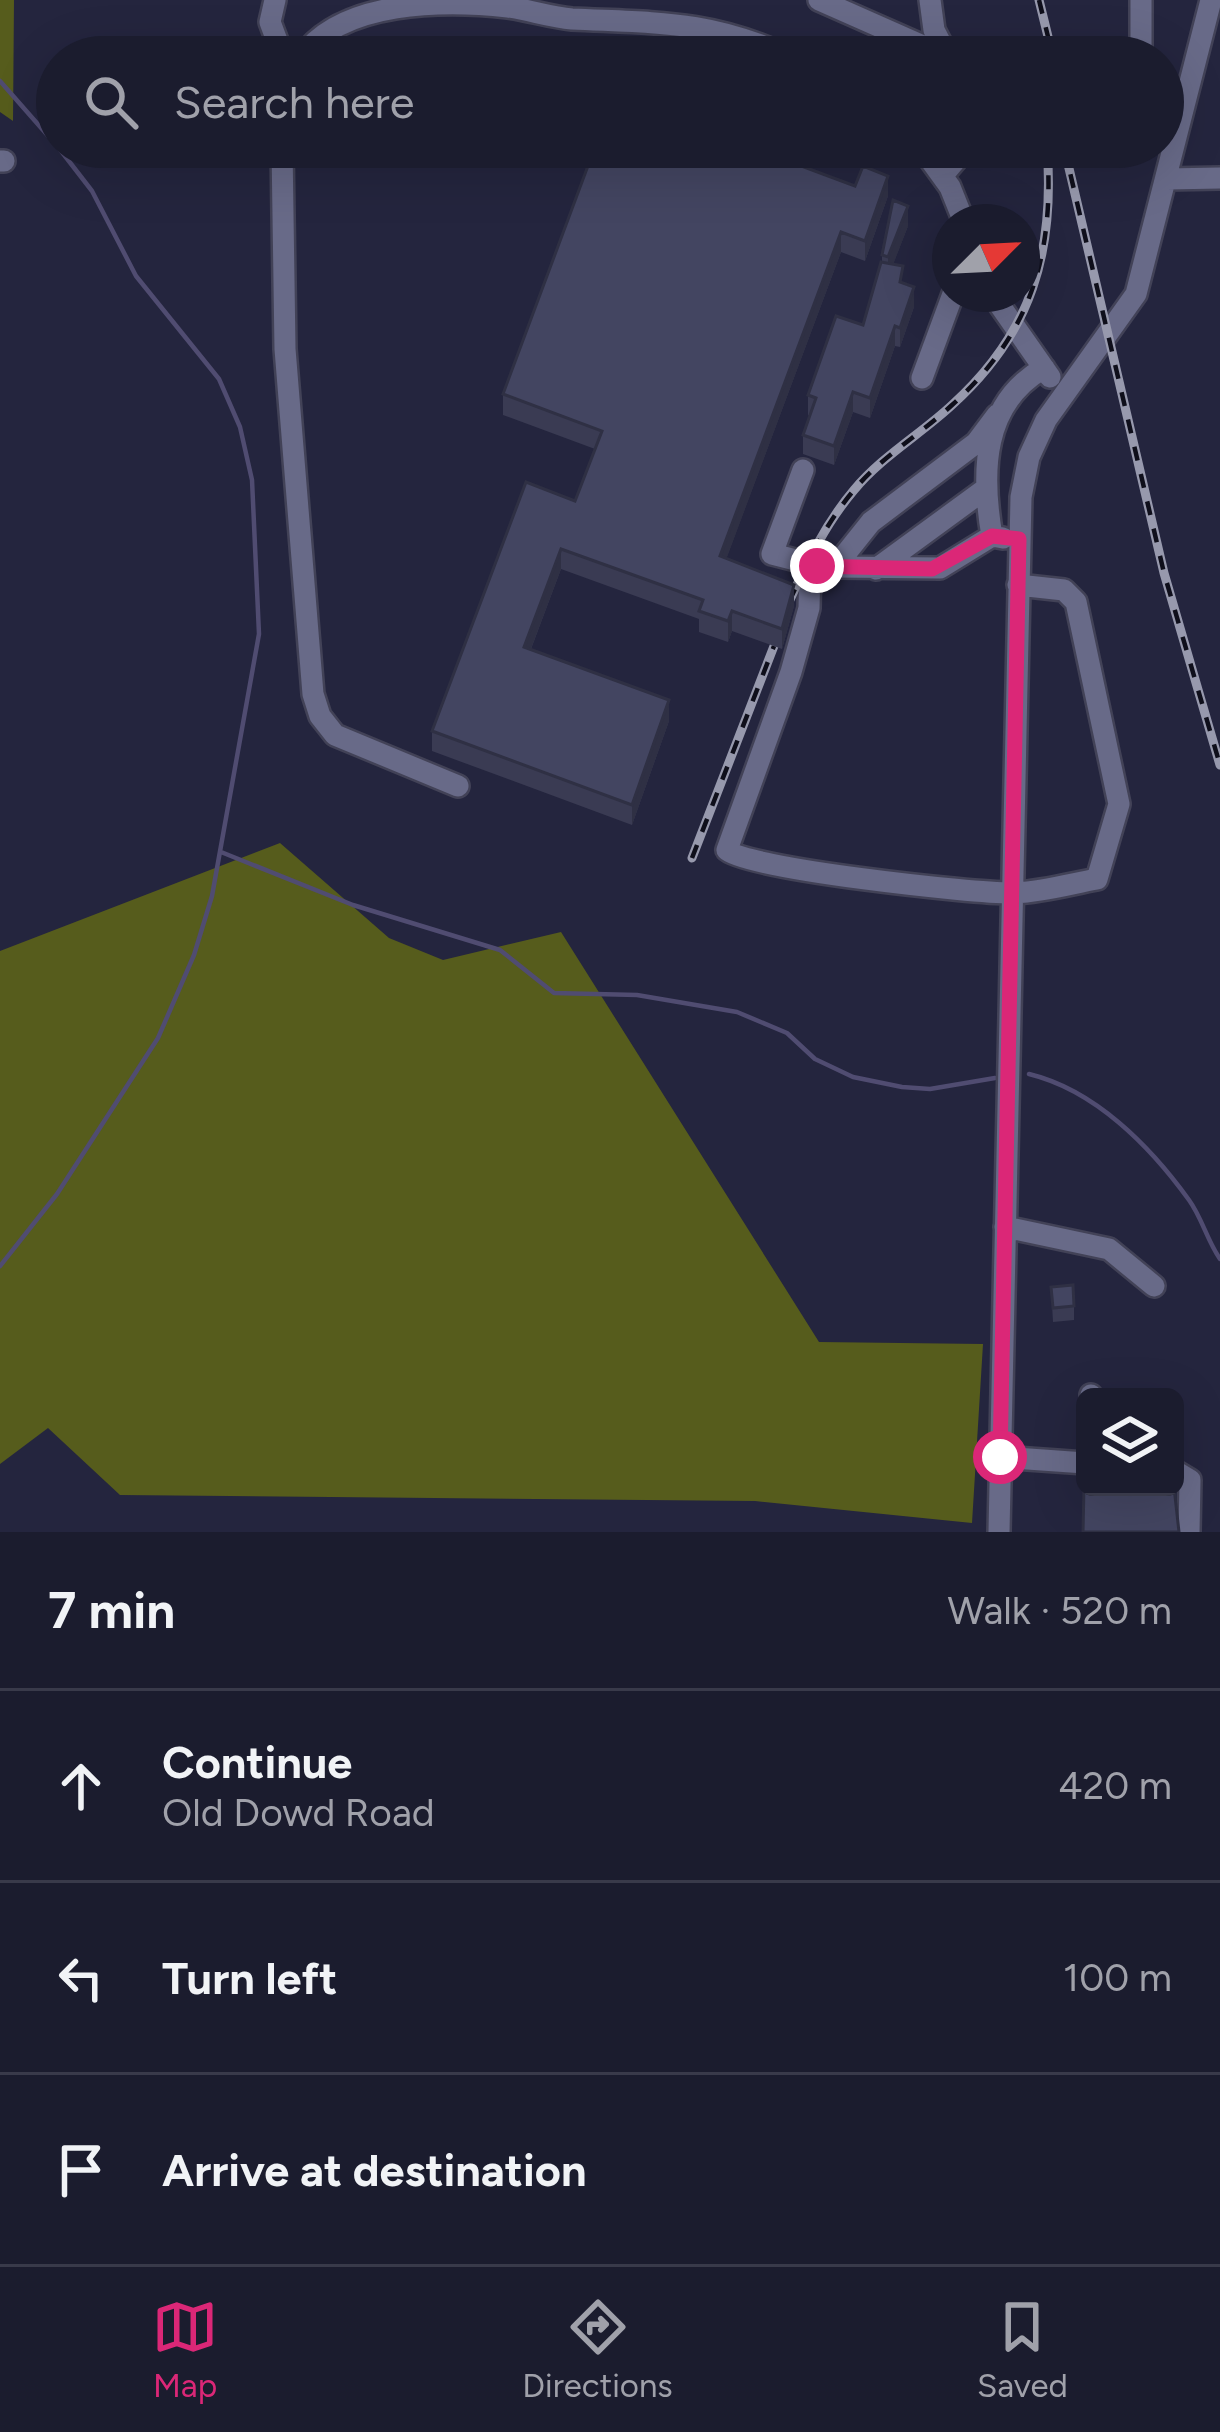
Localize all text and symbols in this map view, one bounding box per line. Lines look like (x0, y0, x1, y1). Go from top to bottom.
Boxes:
search box (36, 36, 1184, 168)
icon: search (78, 69, 144, 135)
text: Search here (174, 75, 414, 129)
north arrow (932, 204, 1040, 312)
route end (790, 539, 844, 593)
map controls (1076, 1388, 1184, 1496)
button: layers (1076, 1388, 1184, 1496)
route start (973, 1430, 1027, 1484)
text: 7 min (48, 1580, 175, 1641)
text: Walk · 520 m (948, 1587, 1172, 1634)
text: Continue (162, 1735, 352, 1789)
icon: ahead (48, 1753, 114, 1819)
text: 420 m (1058, 1762, 1172, 1809)
text: Old Dowd Road (162, 1789, 435, 1836)
icon: left (48, 1945, 114, 2011)
text: Turn left (162, 1951, 337, 2005)
text: 100 m (1063, 1954, 1172, 2001)
icon: arrive (48, 2137, 114, 2203)
text: Arrive at destination (162, 2143, 586, 2197)
tab: Map (152, 2294, 218, 2405)
tab: Directions (522, 2294, 673, 2405)
tab: Saved (977, 2294, 1068, 2405)

